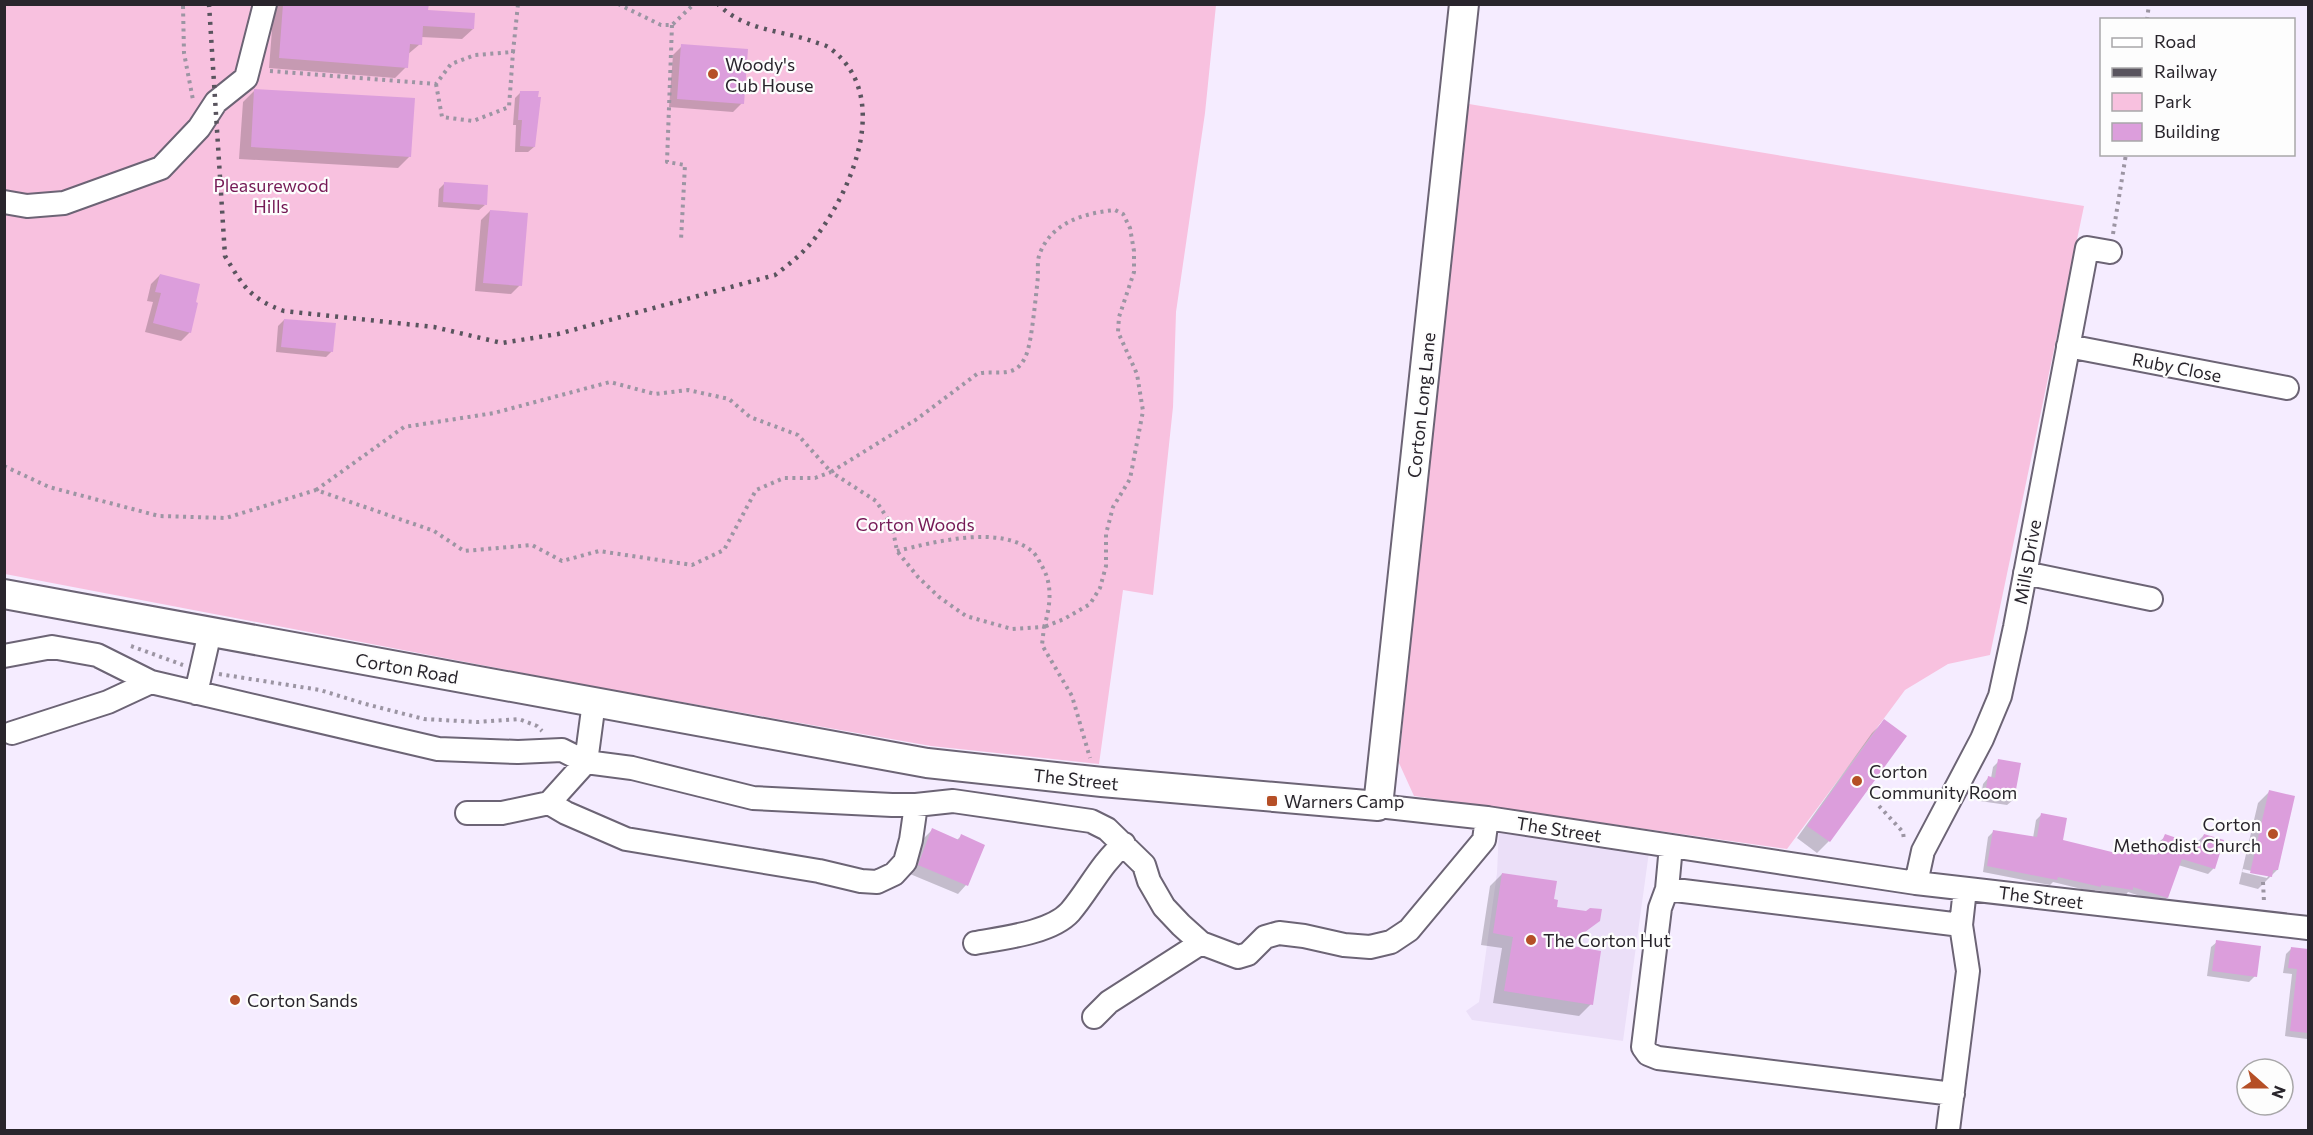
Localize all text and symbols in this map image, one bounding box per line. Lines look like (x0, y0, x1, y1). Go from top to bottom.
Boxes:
legend (2100, 18, 2295, 156)
text: Road (2154, 30, 2196, 52)
place label: Woody's Cub House (725, 53, 813, 96)
text: Railway (2154, 60, 2217, 82)
marker: Woody's Cub House (706, 67, 720, 81)
text: Park (2154, 90, 2192, 112)
text: Building (2154, 120, 2220, 142)
park label: Pleasurewood Hills (213, 174, 329, 217)
street label: Corton Long Lane (1402, 331, 1440, 479)
street label: Ruby Close (2131, 348, 2223, 386)
park label: Corton Woods (855, 513, 975, 535)
street label: Mills Drive (2009, 518, 2045, 606)
street label: Corton Road (354, 648, 460, 688)
place label: Corton Community Room (1869, 760, 2017, 803)
street label: The Street (1032, 764, 1120, 794)
marker: Corton Community Room (1850, 774, 1864, 788)
place label: Warners Camp (1284, 790, 1404, 812)
marker: Warners Camp (1265, 794, 1279, 808)
street label: The Street (1515, 811, 1603, 847)
place label: Corton Methodist Church (2113, 813, 2261, 856)
marker: Corton Methodist Church (2266, 827, 2280, 841)
street label: The Street (1997, 881, 2085, 913)
place label: The Corton Hut (1543, 929, 1671, 951)
marker: The Corton Hut (1524, 933, 1538, 947)
place label: Corton Sands (247, 989, 358, 1011)
marker: Corton Sands (228, 993, 242, 1007)
north arrow (2235, 1057, 2295, 1117)
text: N (2268, 1084, 2290, 1102)

